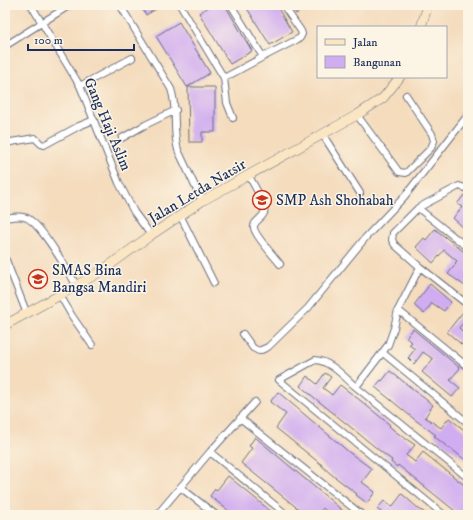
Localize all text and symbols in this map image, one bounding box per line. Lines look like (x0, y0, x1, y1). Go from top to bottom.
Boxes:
scale bar (28, 26, 134, 52)
legend (317, 26, 447, 78)
text: 100 m (34, 33, 63, 48)
text: Jalan (352, 35, 378, 50)
text: Bangunan (353, 55, 402, 70)
street label: Gang Haji Aslim (79, 75, 136, 173)
street label: Jalan Letda Natsir (143, 155, 250, 229)
school or university icon: SMP Ash Shohabah (251, 189, 273, 211)
place label: SMP Ash Shohabah (276, 191, 394, 210)
place label: SMAS Bina Bangsa Mandiri (52, 261, 146, 297)
school or university icon: SMAS Bina Bangsa Mandiri (27, 268, 49, 290)

